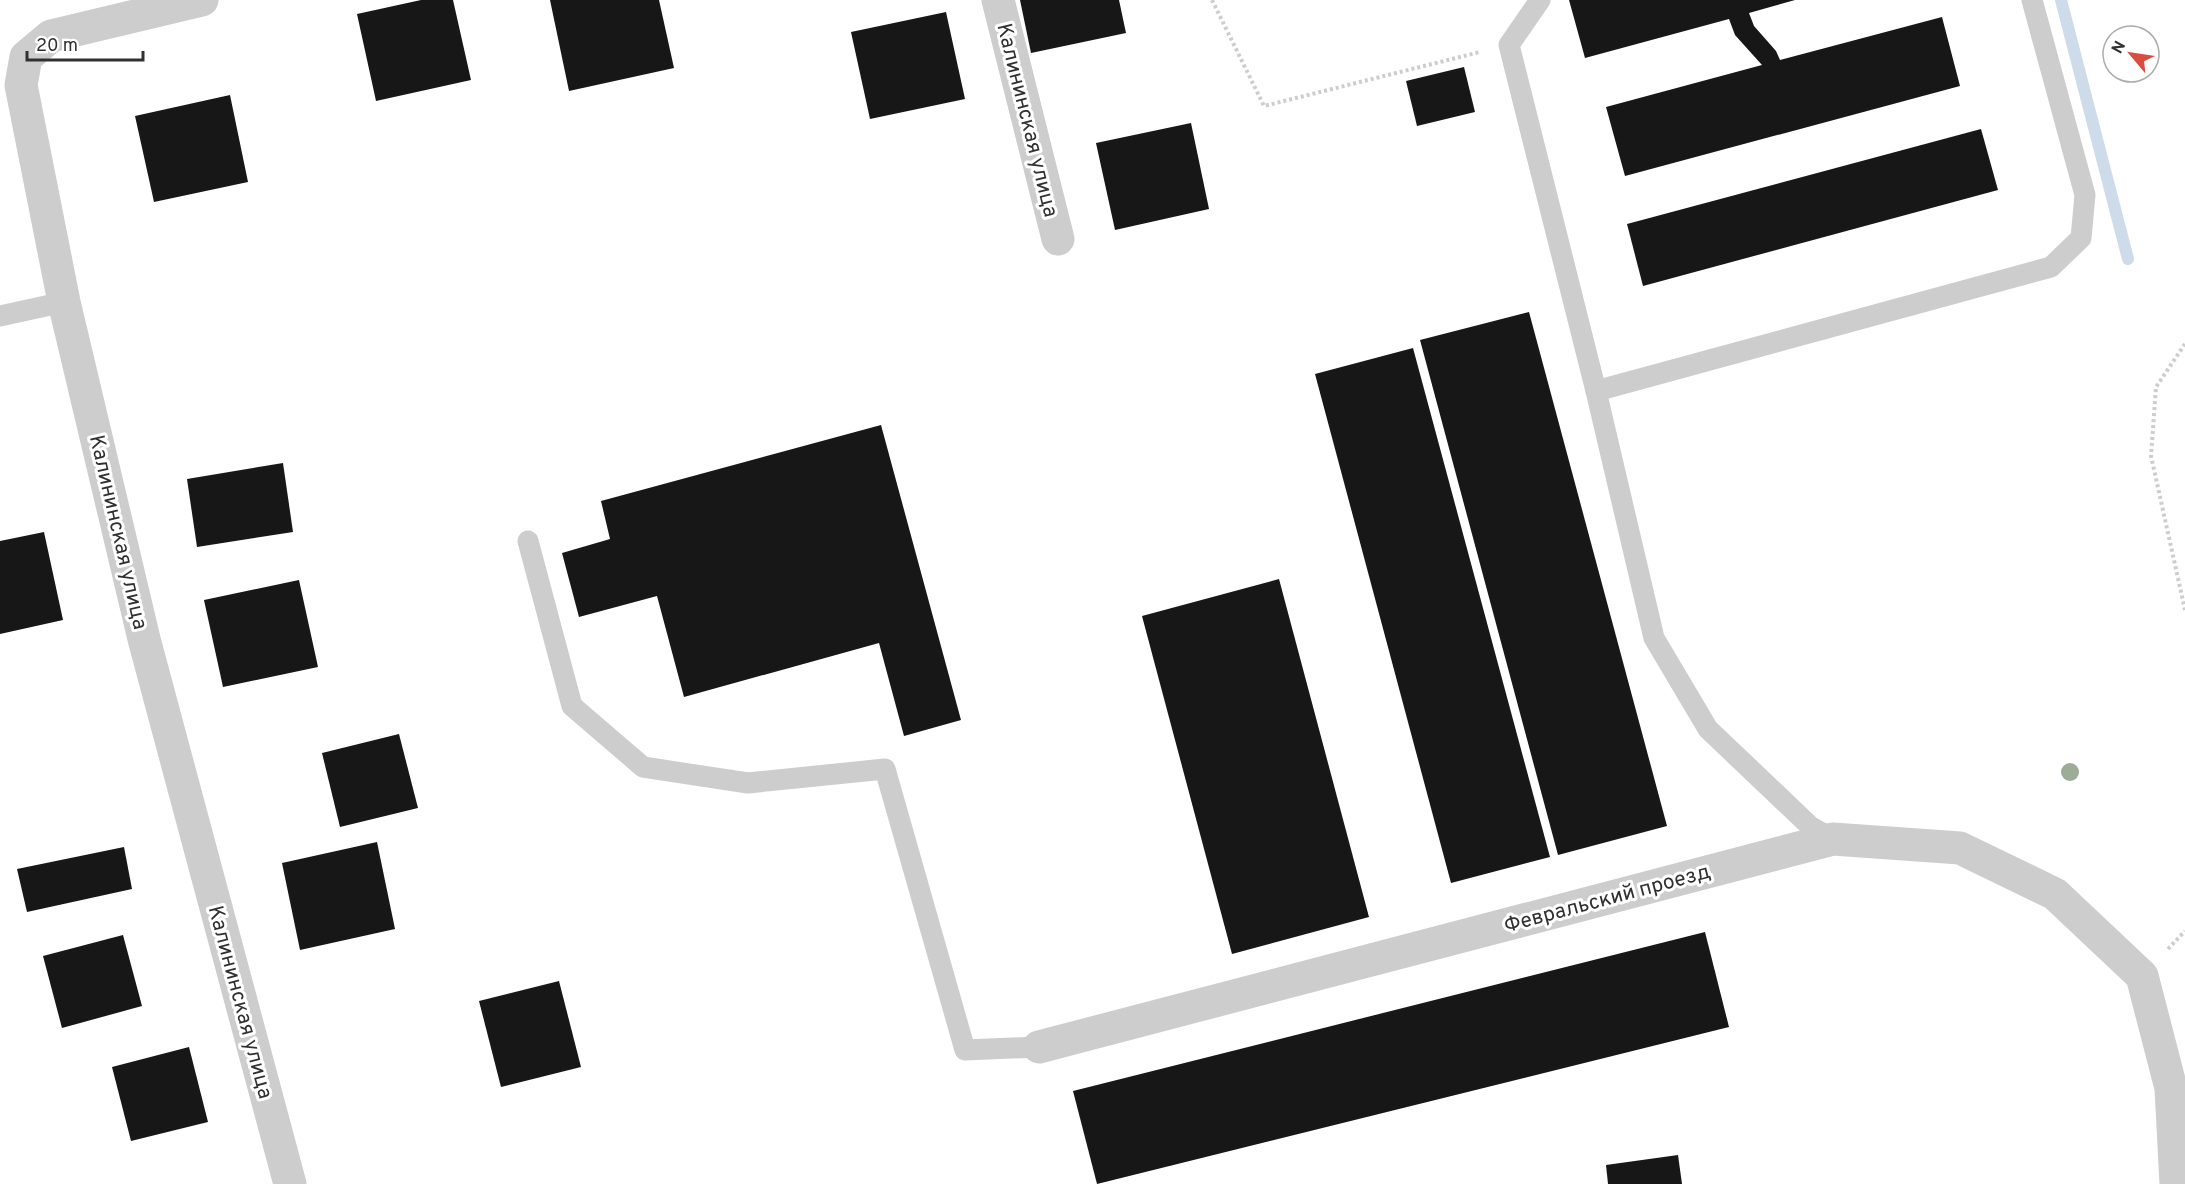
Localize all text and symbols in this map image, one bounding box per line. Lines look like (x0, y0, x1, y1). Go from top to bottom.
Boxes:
street label: Калининская улица (989, 21, 1064, 220)
scale bar (27, 24, 142, 62)
north arrow (2101, 24, 2161, 84)
text: 20 m (36, 35, 78, 58)
text: N (2108, 38, 2131, 58)
street label: Калининская улица (82, 432, 153, 632)
street label: Февральский проезд (1501, 859, 1714, 940)
street label: Калининская улица (201, 903, 278, 1102)

